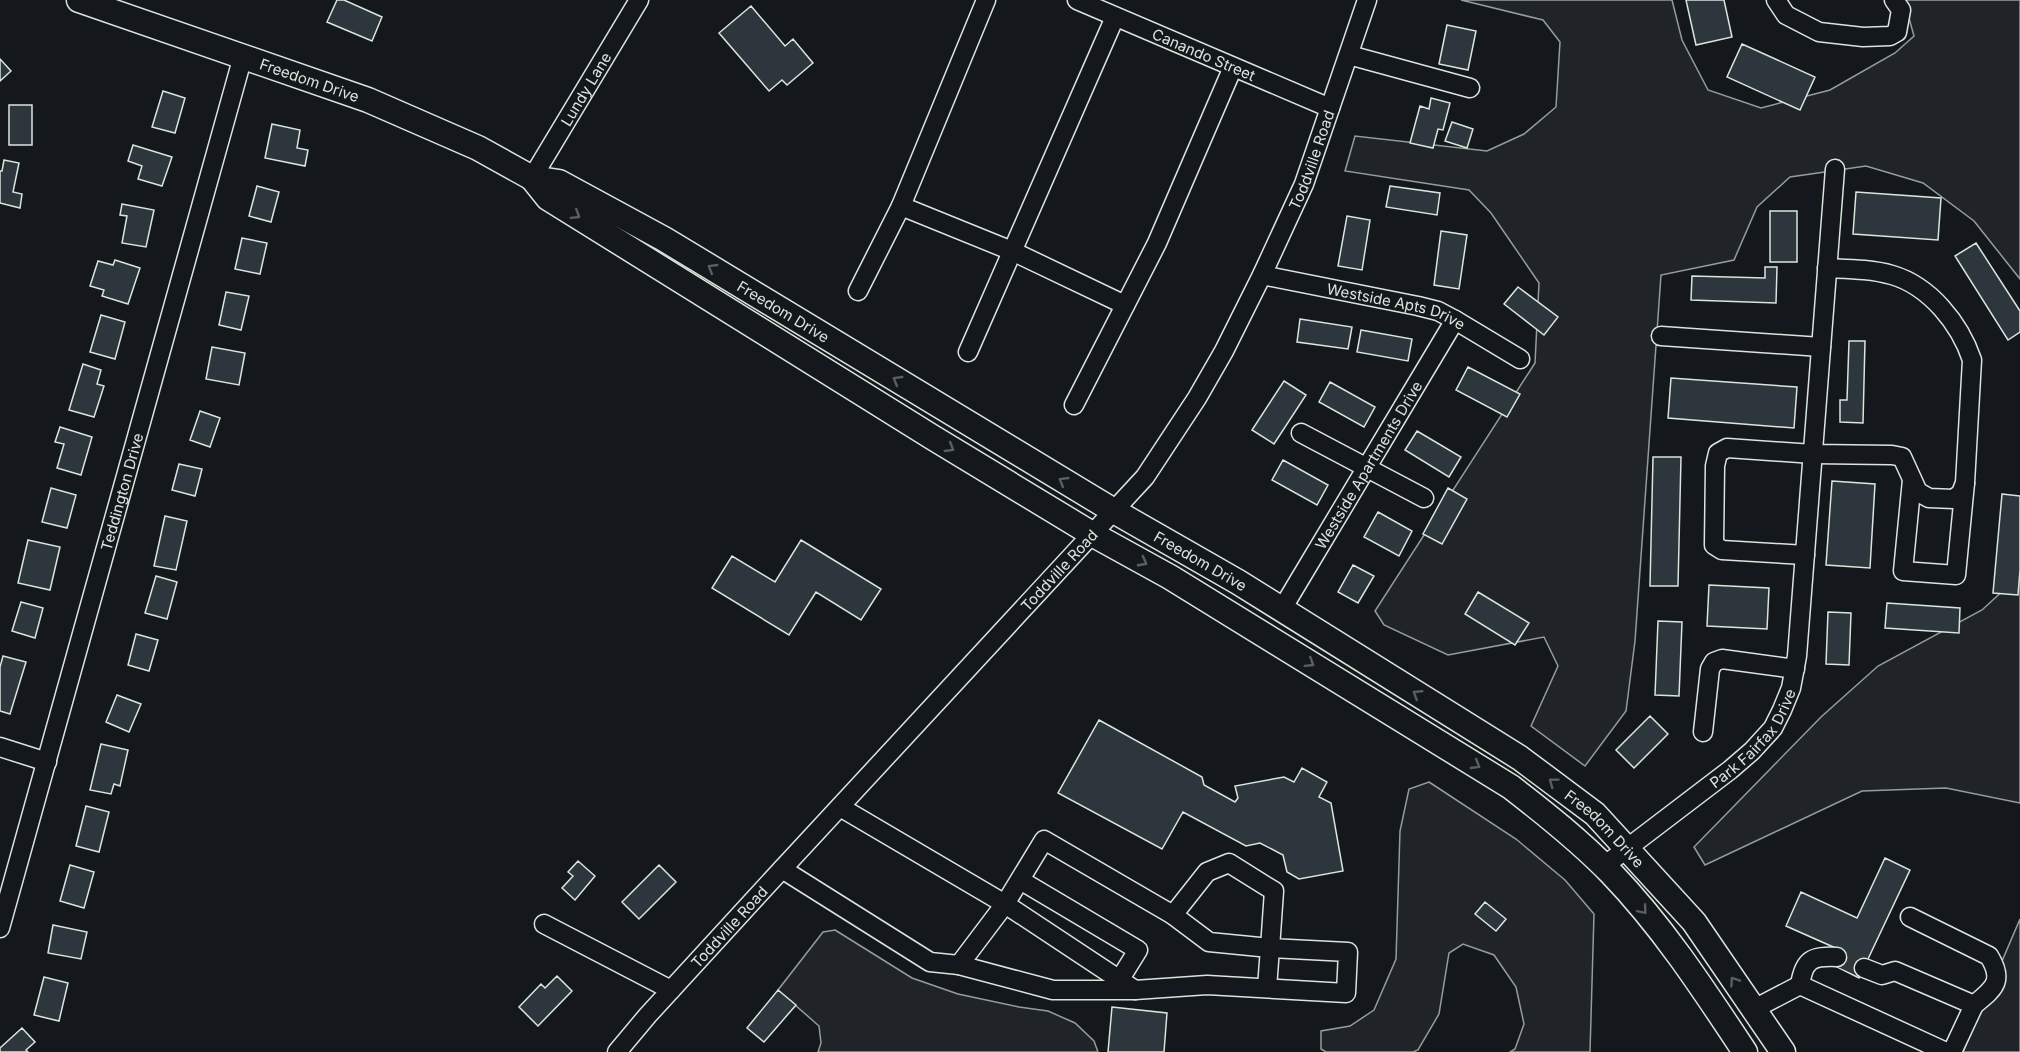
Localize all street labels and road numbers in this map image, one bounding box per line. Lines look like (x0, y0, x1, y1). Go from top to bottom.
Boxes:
street label: Canando Street (1149, 24, 1258, 85)
street label: Lundy Lane (556, 49, 615, 129)
street label: Freedom Drive (257, 54, 362, 106)
street label: Toddville Road (1284, 108, 1338, 212)
street label: Freedom Drive (734, 276, 833, 346)
street label: Westside Apts Drive (1325, 279, 1469, 334)
street label: Westside Apartments Drive (1311, 377, 1426, 553)
street label: Teddington Drive (96, 431, 147, 553)
street label: Toddville Road (1016, 525, 1101, 615)
street label: Freedom Drive (1151, 526, 1251, 595)
street label: Park Fairfax Drive (1706, 686, 1799, 792)
street label: Freedom Drive (1561, 785, 1649, 871)
street label: Toddville Road (687, 882, 771, 972)

